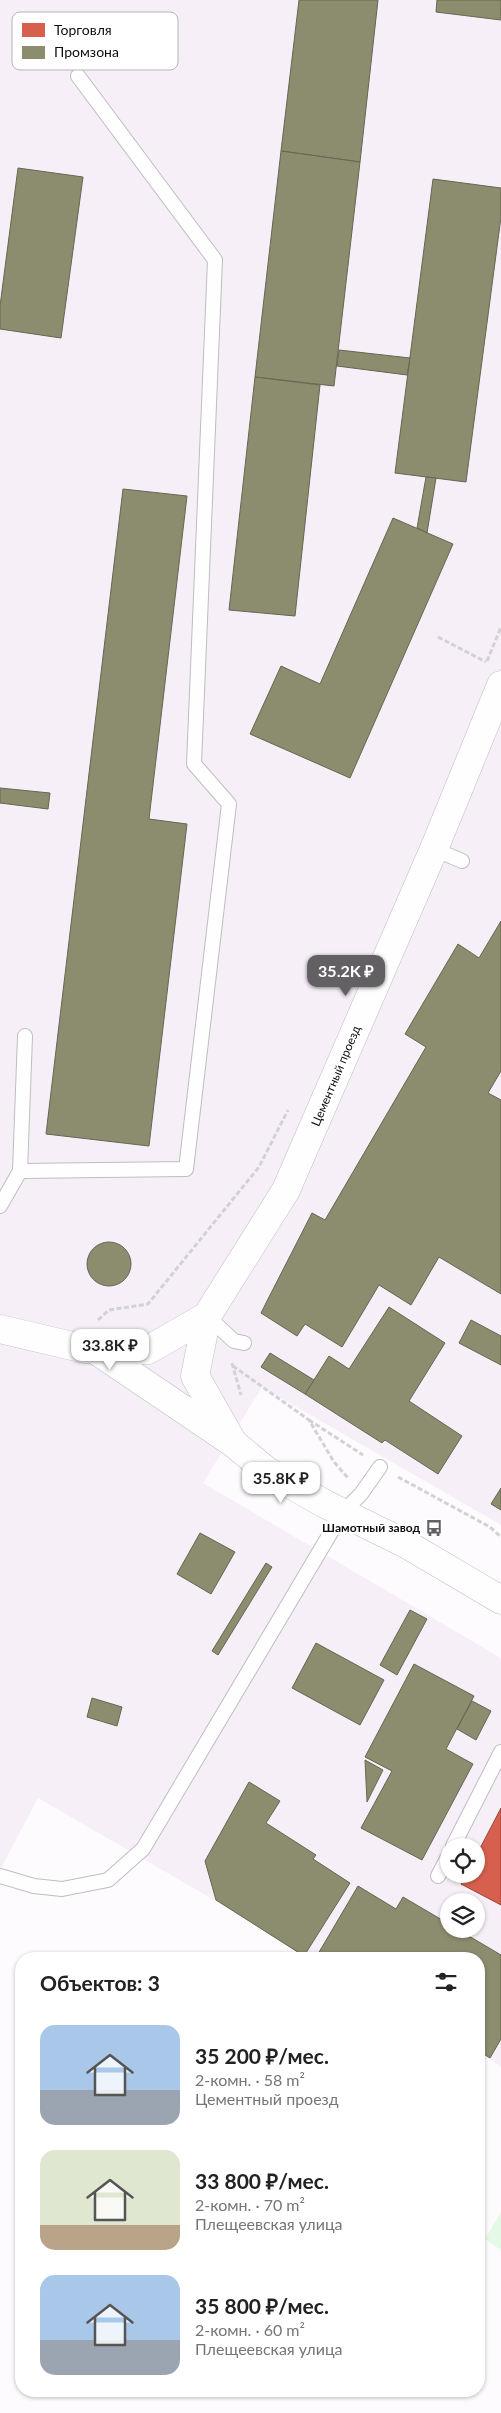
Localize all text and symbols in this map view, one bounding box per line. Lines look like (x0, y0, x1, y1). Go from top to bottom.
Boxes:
legend (12, 12, 178, 70)
text: Торговля (54, 21, 112, 38)
text: Промзона (54, 43, 119, 60)
pin: 35.2K ₽ (300, 954, 392, 997)
text: 35.2K ₽ (318, 961, 374, 980)
street label: Цементный проезд (308, 1023, 364, 1128)
pin: 33.8K ₽ (64, 1328, 156, 1371)
text: 33.8K ₽ (82, 1335, 138, 1354)
pin: 35.8K ₽ (235, 1462, 327, 1504)
text: 35.8K ₽ (253, 1468, 309, 1487)
bus stop icon: Шамотный завод (424, 1518, 444, 1538)
place label: Шамотный завод (322, 1520, 420, 1535)
map controls (440, 1838, 485, 1938)
button: locate (440, 1838, 485, 1883)
button: layers (440, 1893, 485, 1938)
icon: filters (432, 1968, 460, 1996)
text: Объектов: 3 (40, 1970, 160, 1995)
text: 35 200 ₽/мес. (195, 2043, 329, 2068)
icon: home (80, 2045, 140, 2105)
text: 2-комн. · 58 m² (195, 2070, 305, 2089)
text: Цементный проезд (195, 2089, 339, 2108)
text: 33 800 ₽/мес. (195, 2168, 329, 2193)
icon: home (80, 2170, 140, 2230)
text: 2-комн. · 70 m² (195, 2195, 305, 2214)
text: Плещеевская улица (195, 2214, 343, 2233)
text: 35 800 ₽/мес. (195, 2293, 329, 2318)
icon: home (80, 2295, 140, 2355)
text: 2-комн. · 60 m² (195, 2320, 305, 2339)
text: Плещеевская улица (195, 2339, 343, 2358)

